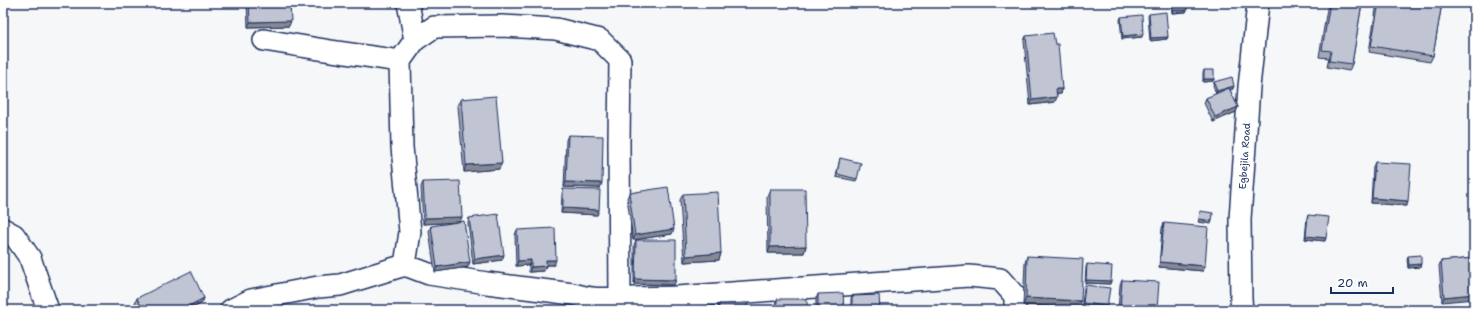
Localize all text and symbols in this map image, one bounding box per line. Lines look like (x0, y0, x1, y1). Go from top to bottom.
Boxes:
street label: Egbejila Road (1236, 122, 1253, 190)
scale bar (1331, 269, 1393, 295)
text: 20 m (1337, 275, 1368, 291)

